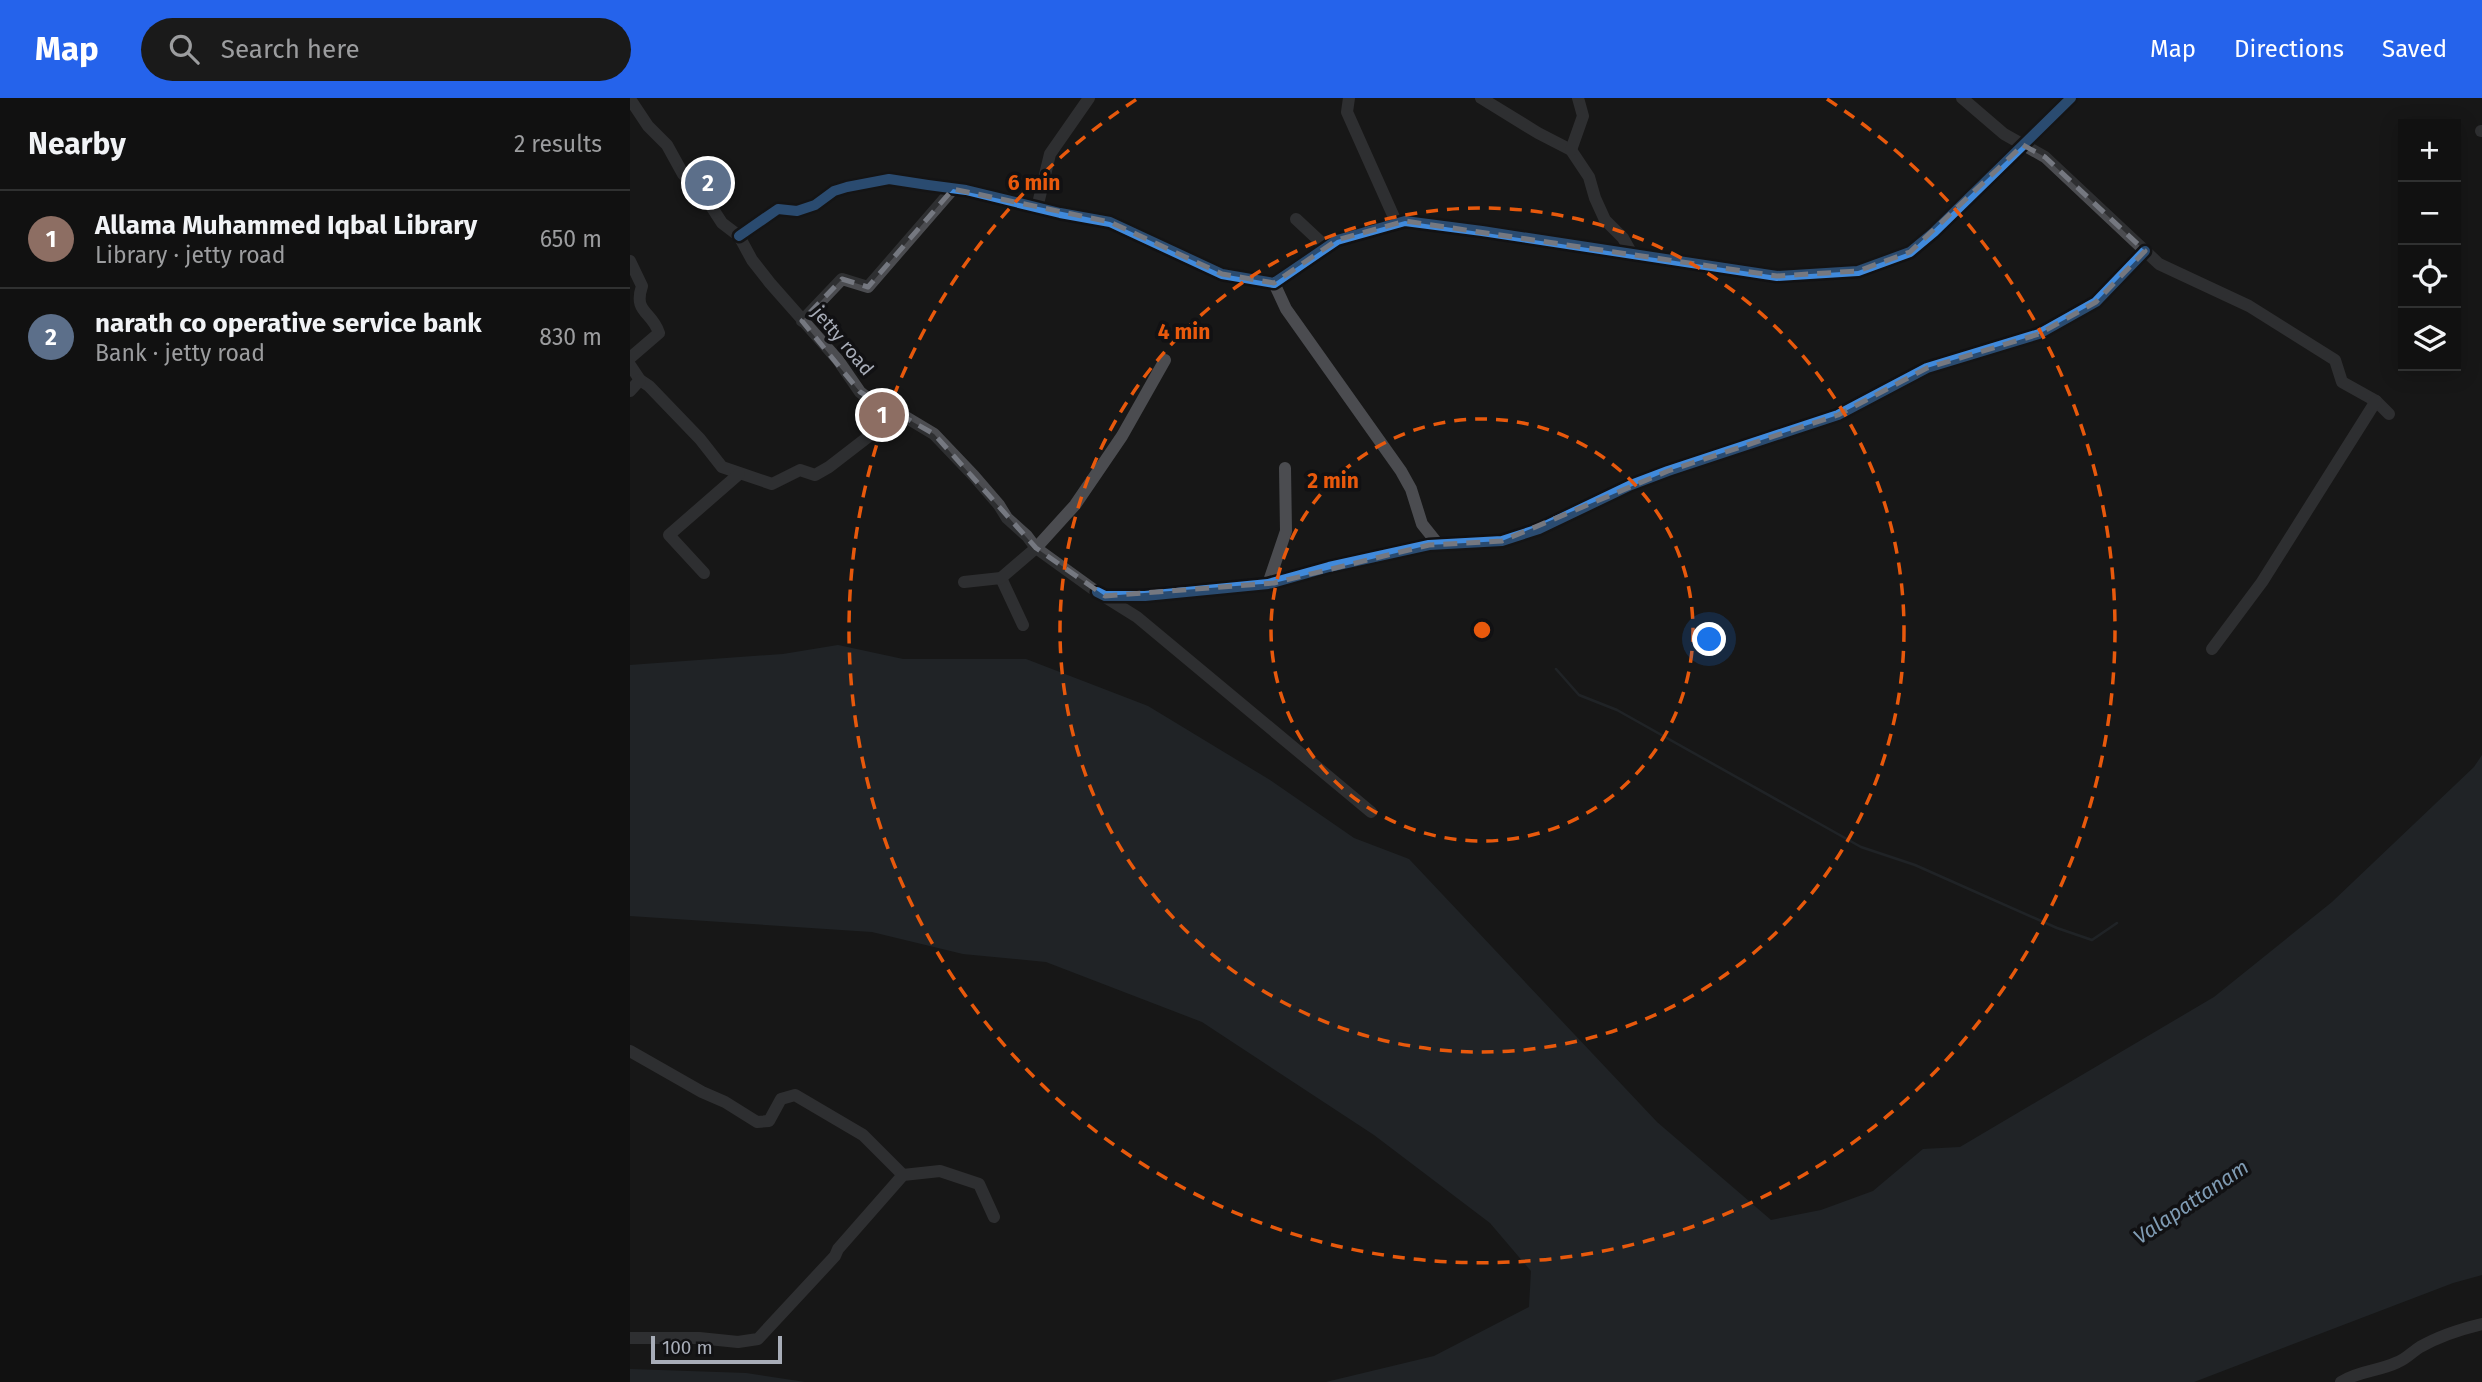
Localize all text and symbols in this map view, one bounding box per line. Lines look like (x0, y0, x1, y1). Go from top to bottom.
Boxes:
search box (141, 18, 631, 81)
text: Map (35, 29, 99, 69)
icon: search (165, 30, 203, 68)
text: Search here (221, 34, 360, 65)
text: Map (2150, 35, 2196, 63)
text: Directions (2234, 35, 2344, 63)
text: Saved (2382, 35, 2447, 63)
map controls (2398, 119, 2461, 371)
button: + (2398, 119, 2461, 182)
text: Nearby (28, 126, 126, 162)
text: 2 results (514, 130, 602, 158)
pin: 2 (685, 157, 731, 209)
text: 6 min (1008, 170, 1060, 196)
button: − (2398, 182, 2461, 245)
text: Allama Muhammed Iqbal Library (95, 210, 477, 241)
text: 1 (46, 225, 56, 253)
text: 650 m (540, 225, 602, 253)
text: Library · jetty road (95, 241, 286, 269)
button: locate (2398, 245, 2461, 308)
street label: jetty road (807, 301, 879, 380)
text: narath co operative service bank (95, 308, 482, 339)
button: layers (2398, 308, 2461, 371)
text: 4 min (1158, 319, 1210, 345)
text: 2 (45, 323, 57, 351)
text: 830 m (539, 323, 602, 351)
text: Bank · jetty road (95, 339, 265, 367)
pin: 1 (859, 389, 905, 441)
text: 2 min (1307, 468, 1359, 494)
centre of rings (1470, 618, 1494, 642)
your location (1692, 622, 1726, 656)
water label: Valapattanam (2128, 1154, 2254, 1250)
scale bar (651, 1333, 782, 1365)
text: 100 m (662, 1336, 713, 1359)

